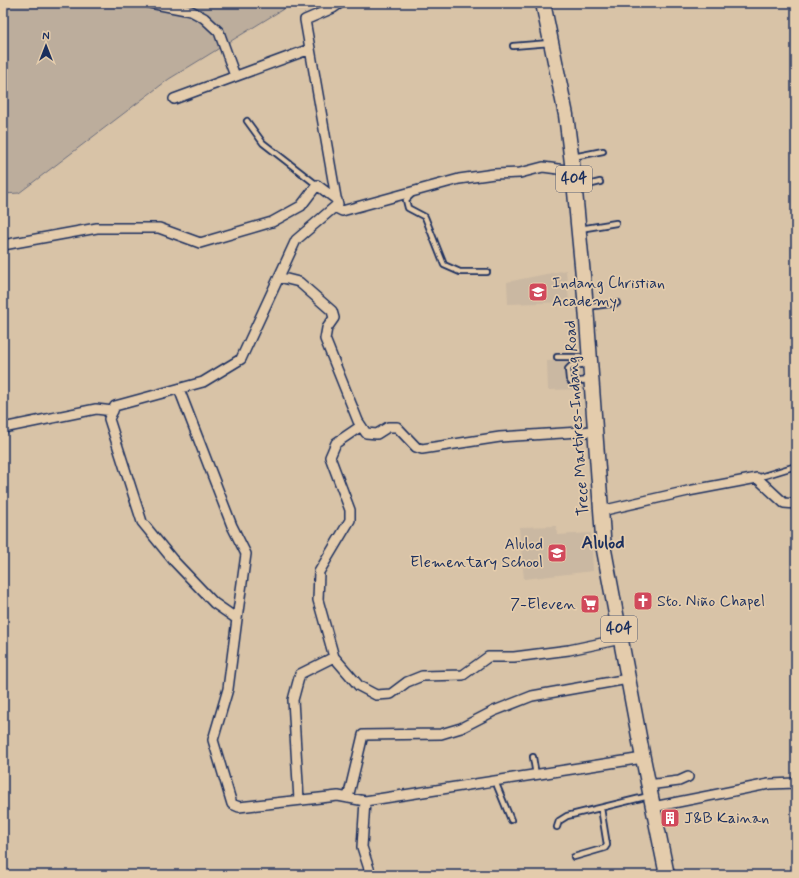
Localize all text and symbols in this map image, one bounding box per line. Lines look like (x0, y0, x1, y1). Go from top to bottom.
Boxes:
north arrow (26, 26, 66, 66)
text: N (42, 30, 50, 44)
road number: 404 (556, 166, 592, 192)
place label: Indang Christian Academy (552, 273, 665, 312)
school or university icon: Indang Christian Academy (527, 281, 549, 303)
street label: Trece Martires-Indang Road (560, 320, 594, 516)
district label: Alulod (581, 531, 625, 555)
place label: Alulod Elementary School (410, 534, 543, 573)
school or university icon: Alulod Elementary School (546, 542, 568, 564)
church icon: Sto. Niño Chapel (632, 590, 654, 612)
place label: Sto. Niño Chapel (657, 591, 765, 612)
supermarket icon: 7-Eleven (579, 593, 601, 615)
place label: 7-Eleven (510, 594, 576, 615)
road number: 404 (601, 616, 637, 642)
building icon: J&B Kainan (659, 807, 681, 829)
place label: J&B Kainan (684, 808, 769, 829)

